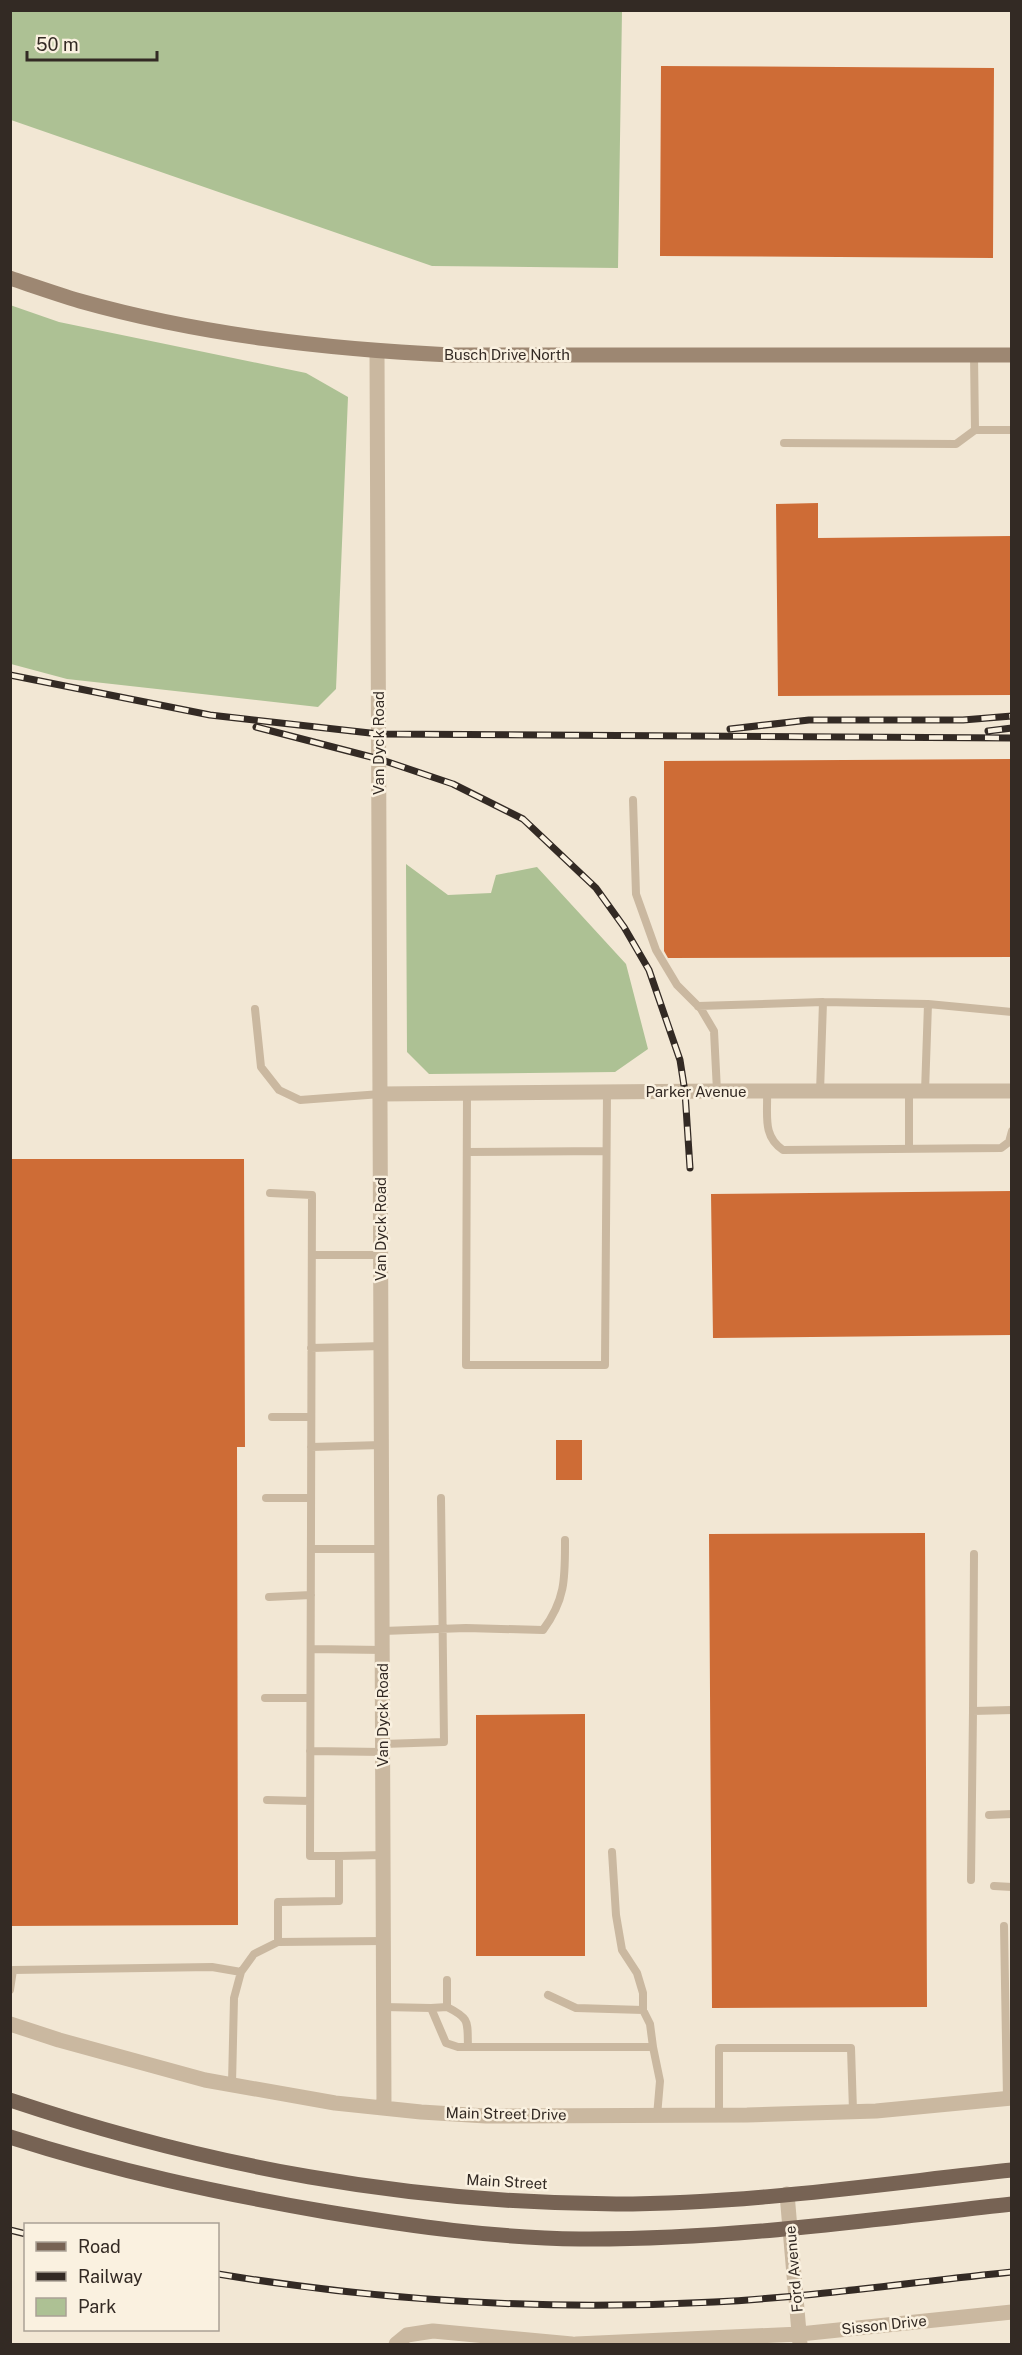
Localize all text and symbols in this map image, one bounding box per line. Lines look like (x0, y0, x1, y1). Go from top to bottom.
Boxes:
scale bar (27, 24, 158, 62)
text: 50 m (36, 34, 79, 55)
street label: Busch Drive North (444, 346, 570, 363)
street label: Van Dyck Road (370, 691, 387, 795)
street label: Parker Avenue (645, 1083, 747, 1100)
street label: Van Dyck Road (372, 1177, 389, 1281)
street label: Van Dyck Road (374, 1663, 391, 1767)
street label: Main Street Drive (445, 2104, 567, 2123)
street label: Main Street (466, 2171, 548, 2192)
legend (24, 2223, 219, 2331)
street label: Ford Avenue (781, 2225, 806, 2313)
text: Road (78, 2236, 121, 2257)
text: Railway (78, 2266, 143, 2287)
text: Park (78, 2296, 116, 2317)
street label: Sisson Drive (840, 2312, 927, 2337)

